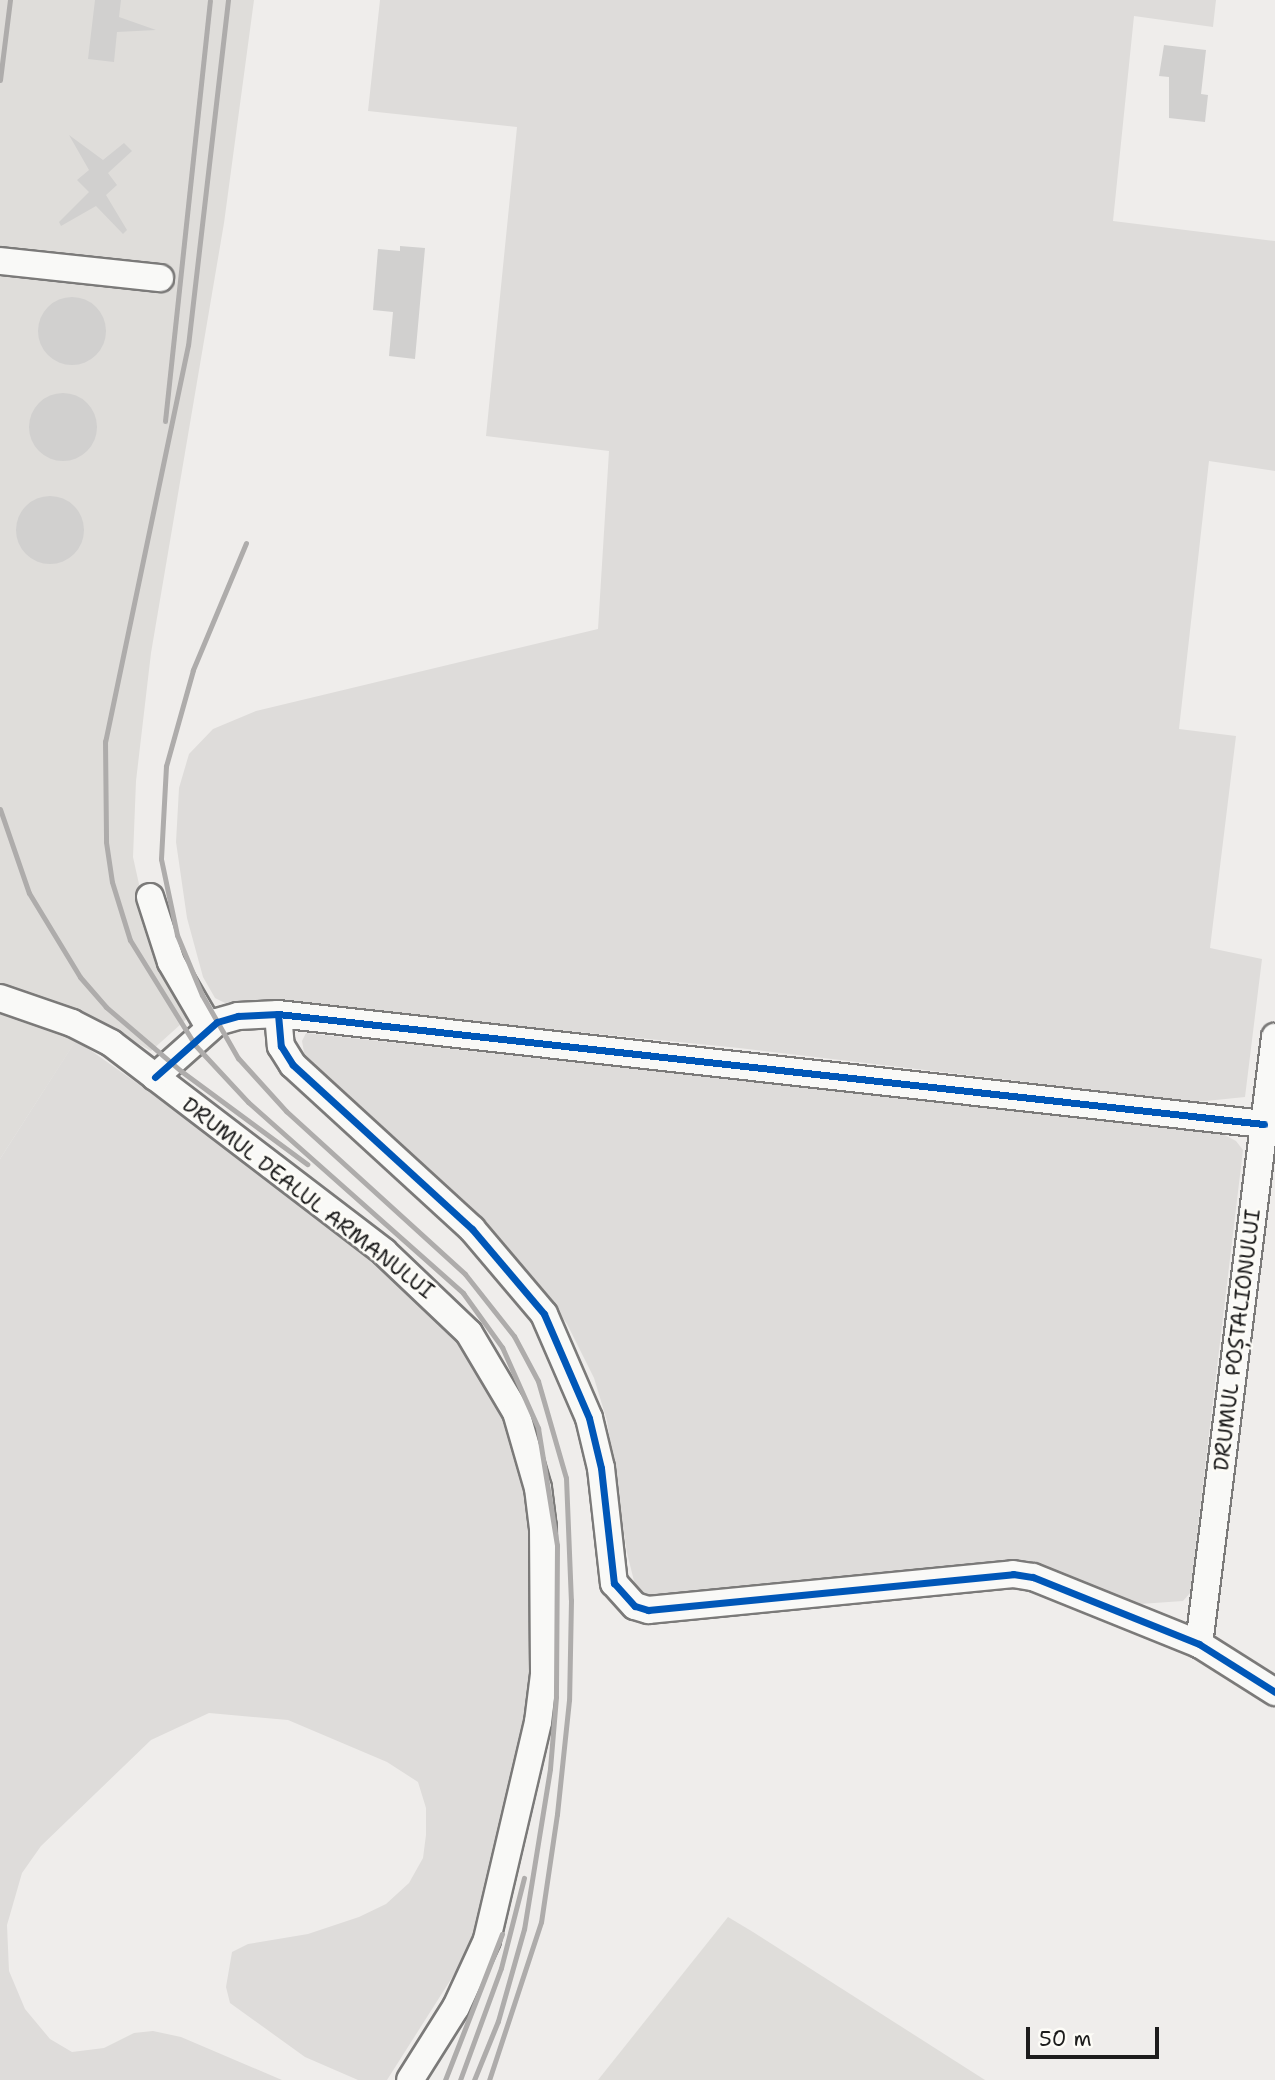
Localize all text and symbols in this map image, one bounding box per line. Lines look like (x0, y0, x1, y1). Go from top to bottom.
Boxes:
street label: DRUMUL DEALUL ARMANULUI (177, 1092, 439, 1304)
street label: DRUMUL POȘTALIONULUI (1208, 1208, 1266, 1472)
scale bar (1030, 2014, 1163, 2058)
text: 50 m (1039, 2025, 1092, 2053)

